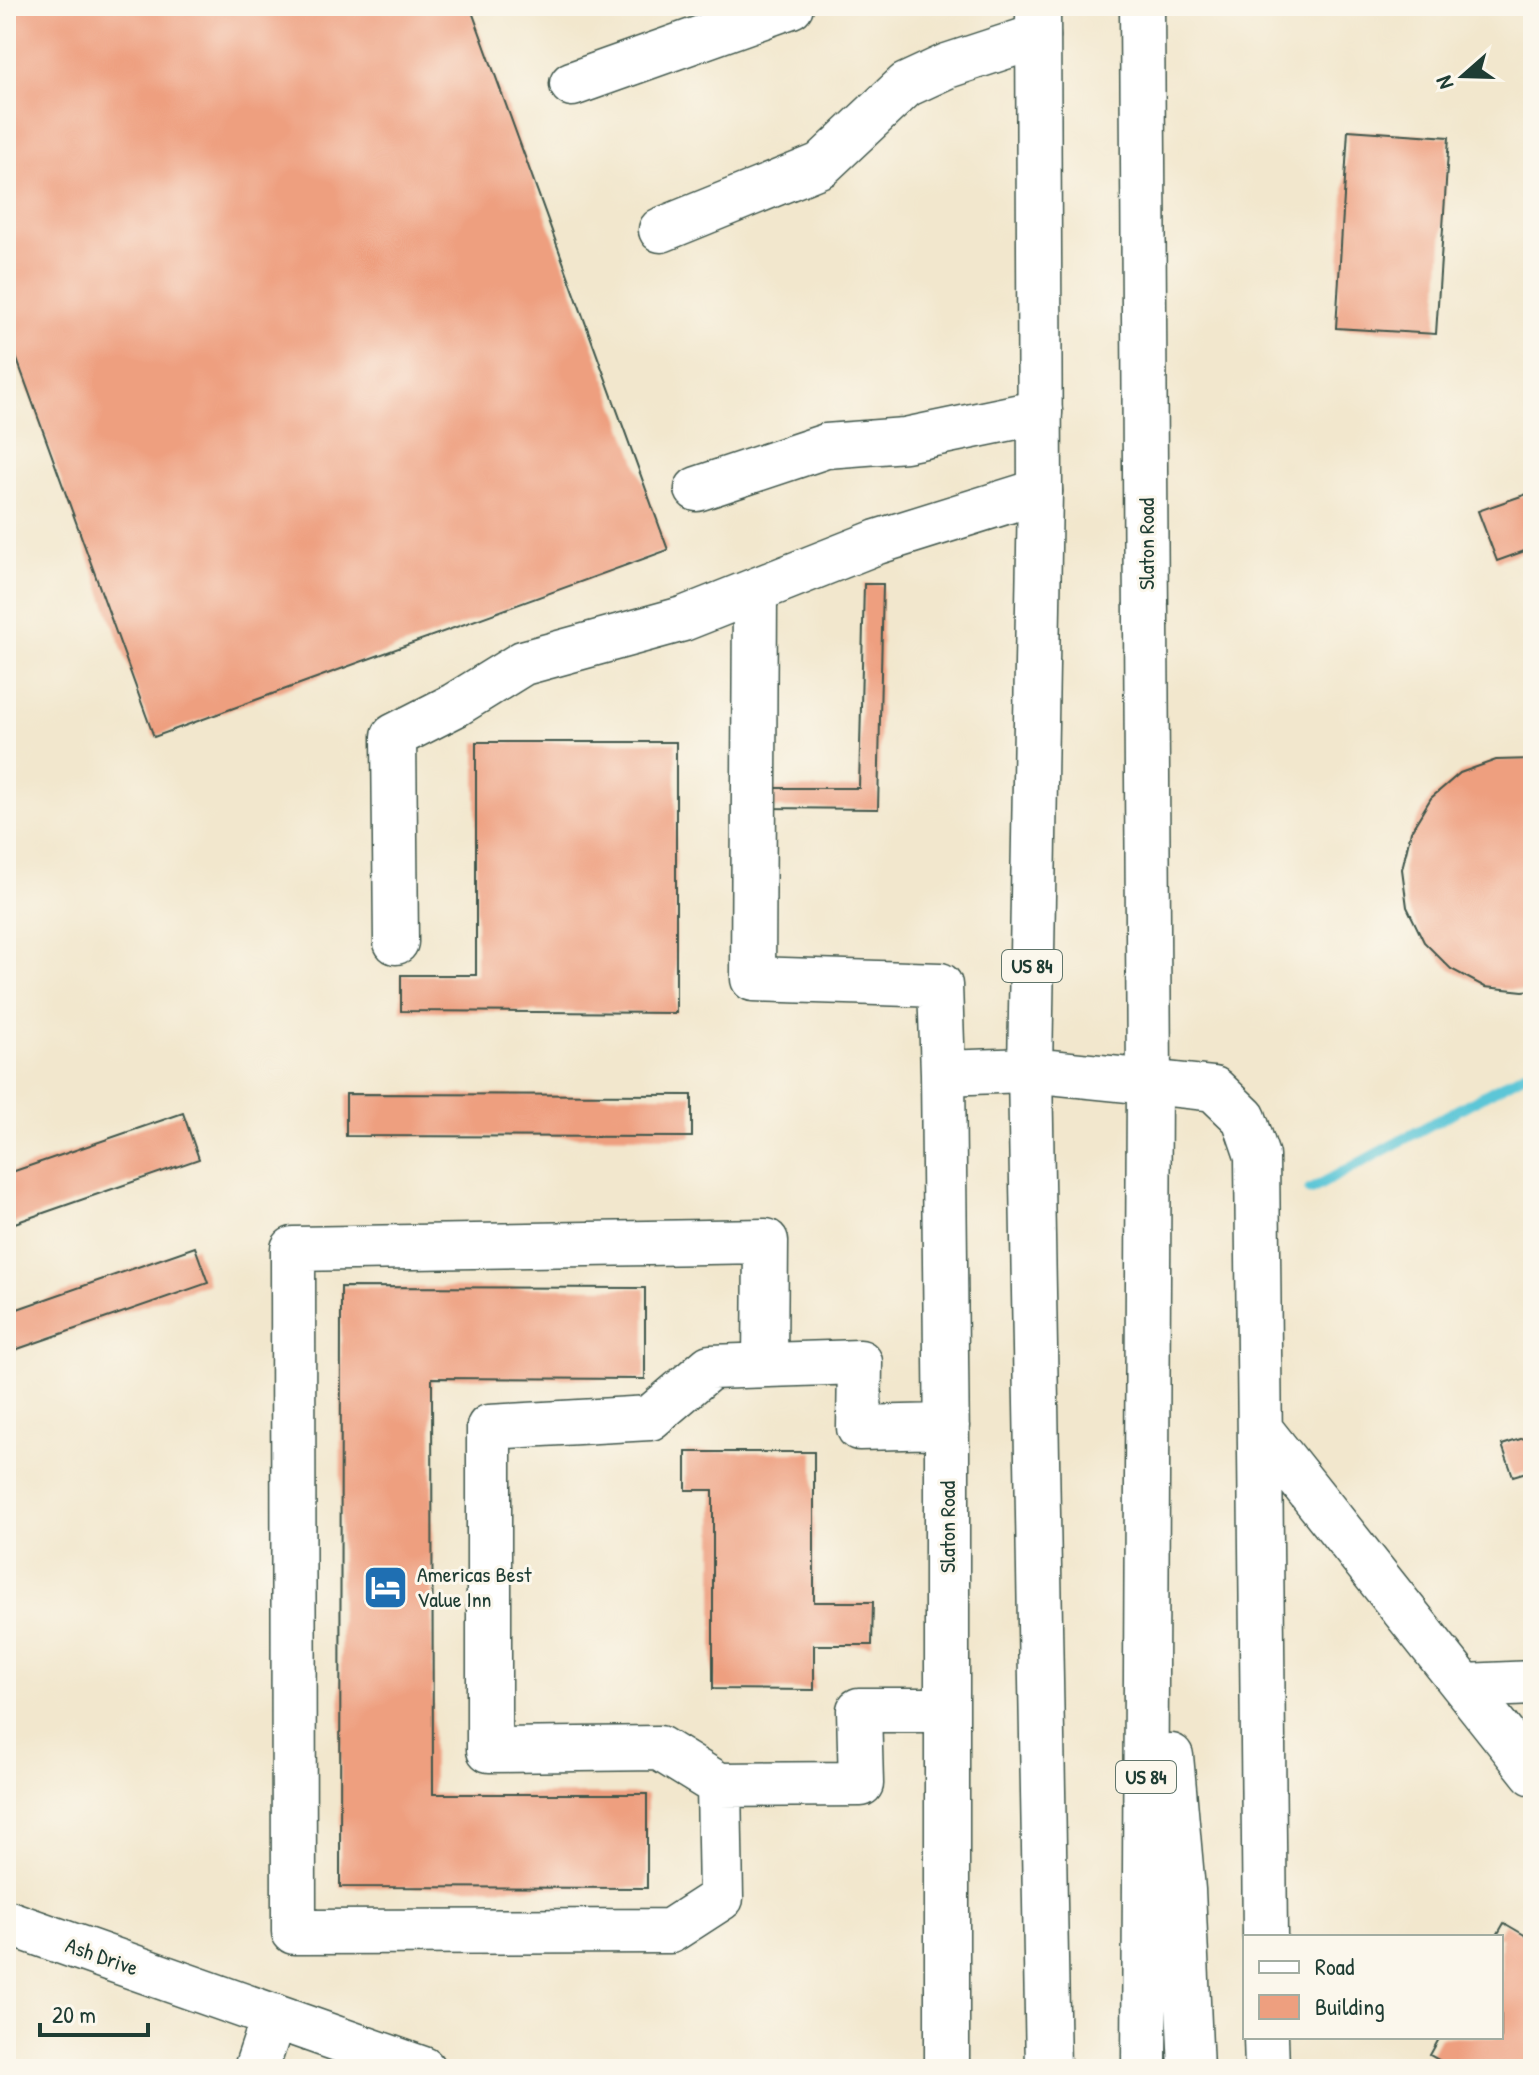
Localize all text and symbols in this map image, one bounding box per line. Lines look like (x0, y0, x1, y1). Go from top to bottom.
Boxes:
north arrow (1423, 36, 1503, 116)
text: N (1428, 72, 1460, 93)
street label: Slaton Road (1131, 498, 1161, 590)
road number: US 84 (1002, 950, 1062, 982)
street label: Slaton Road (932, 1481, 962, 1573)
place label: Americas Best Value Inn (417, 1559, 532, 1614)
hotel icon: Americas Best Value Inn (362, 1563, 410, 1611)
road number: US 84 (1116, 1761, 1176, 1793)
street label: Ash Drive (62, 1930, 143, 1982)
legend (1243, 1935, 1503, 2039)
text: Road (1315, 1950, 1354, 1982)
scale bar (40, 1987, 148, 2037)
text: Building (1315, 1990, 1385, 2022)
text: 20 m (52, 1998, 96, 2030)

